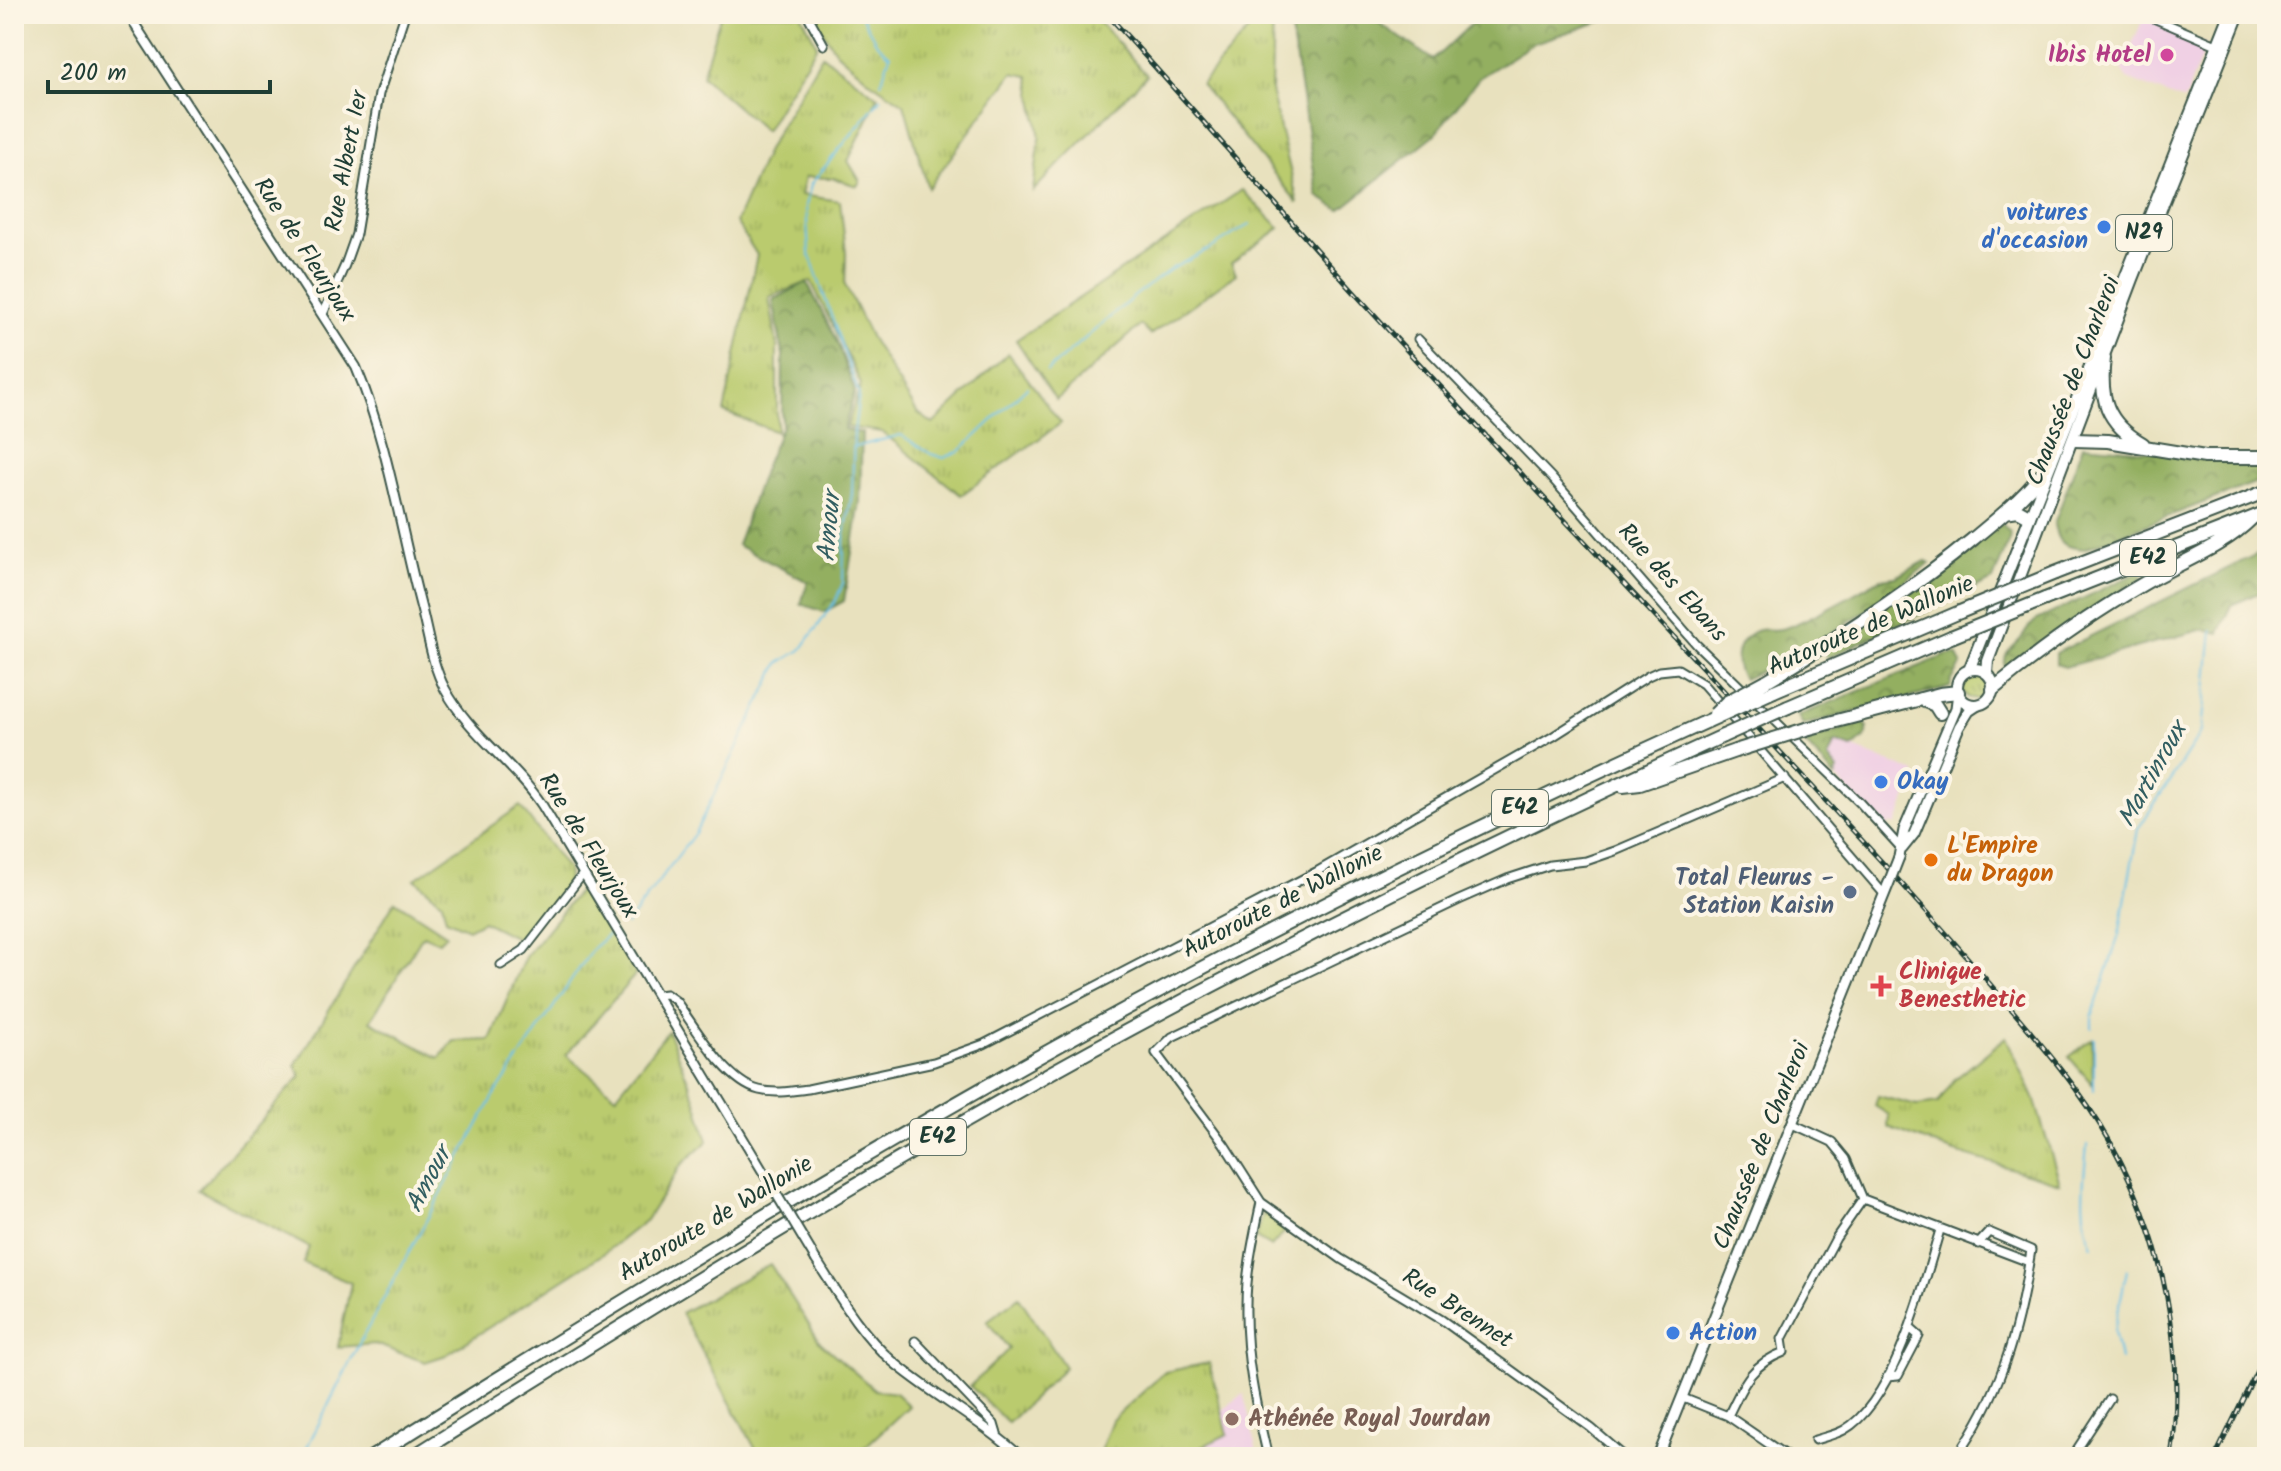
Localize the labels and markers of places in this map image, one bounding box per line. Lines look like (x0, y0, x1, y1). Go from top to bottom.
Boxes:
place label: Ibis Hotel (2048, 36, 2152, 75)
marker: Ibis Hotel (2158, 46, 2176, 64)
place label: voitures d'occasion (1981, 194, 2088, 261)
marker: voitures d'occasion (2095, 218, 2113, 236)
place label: Okay (1897, 763, 1949, 802)
marker: Okay (1872, 773, 1890, 791)
place label: L'Empire du Dragon (1947, 827, 2054, 894)
marker: L'Empire du Dragon (1922, 851, 1940, 869)
place label: Total Fleurus - Station Kaisin (1675, 859, 1834, 926)
marker: Total Fleurus - Station Kaisin (1841, 883, 1859, 901)
place label: Clinique Benesthetic (1899, 953, 2027, 1020)
marker: Clinique Benesthetic (1870, 975, 1892, 997)
place label: Action (1689, 1314, 1757, 1353)
marker: Action (1664, 1324, 1682, 1342)
place label: Athénée Royal Jourdan (1248, 1400, 1491, 1439)
marker: Athénée Royal Jourdan (1223, 1410, 1241, 1428)

